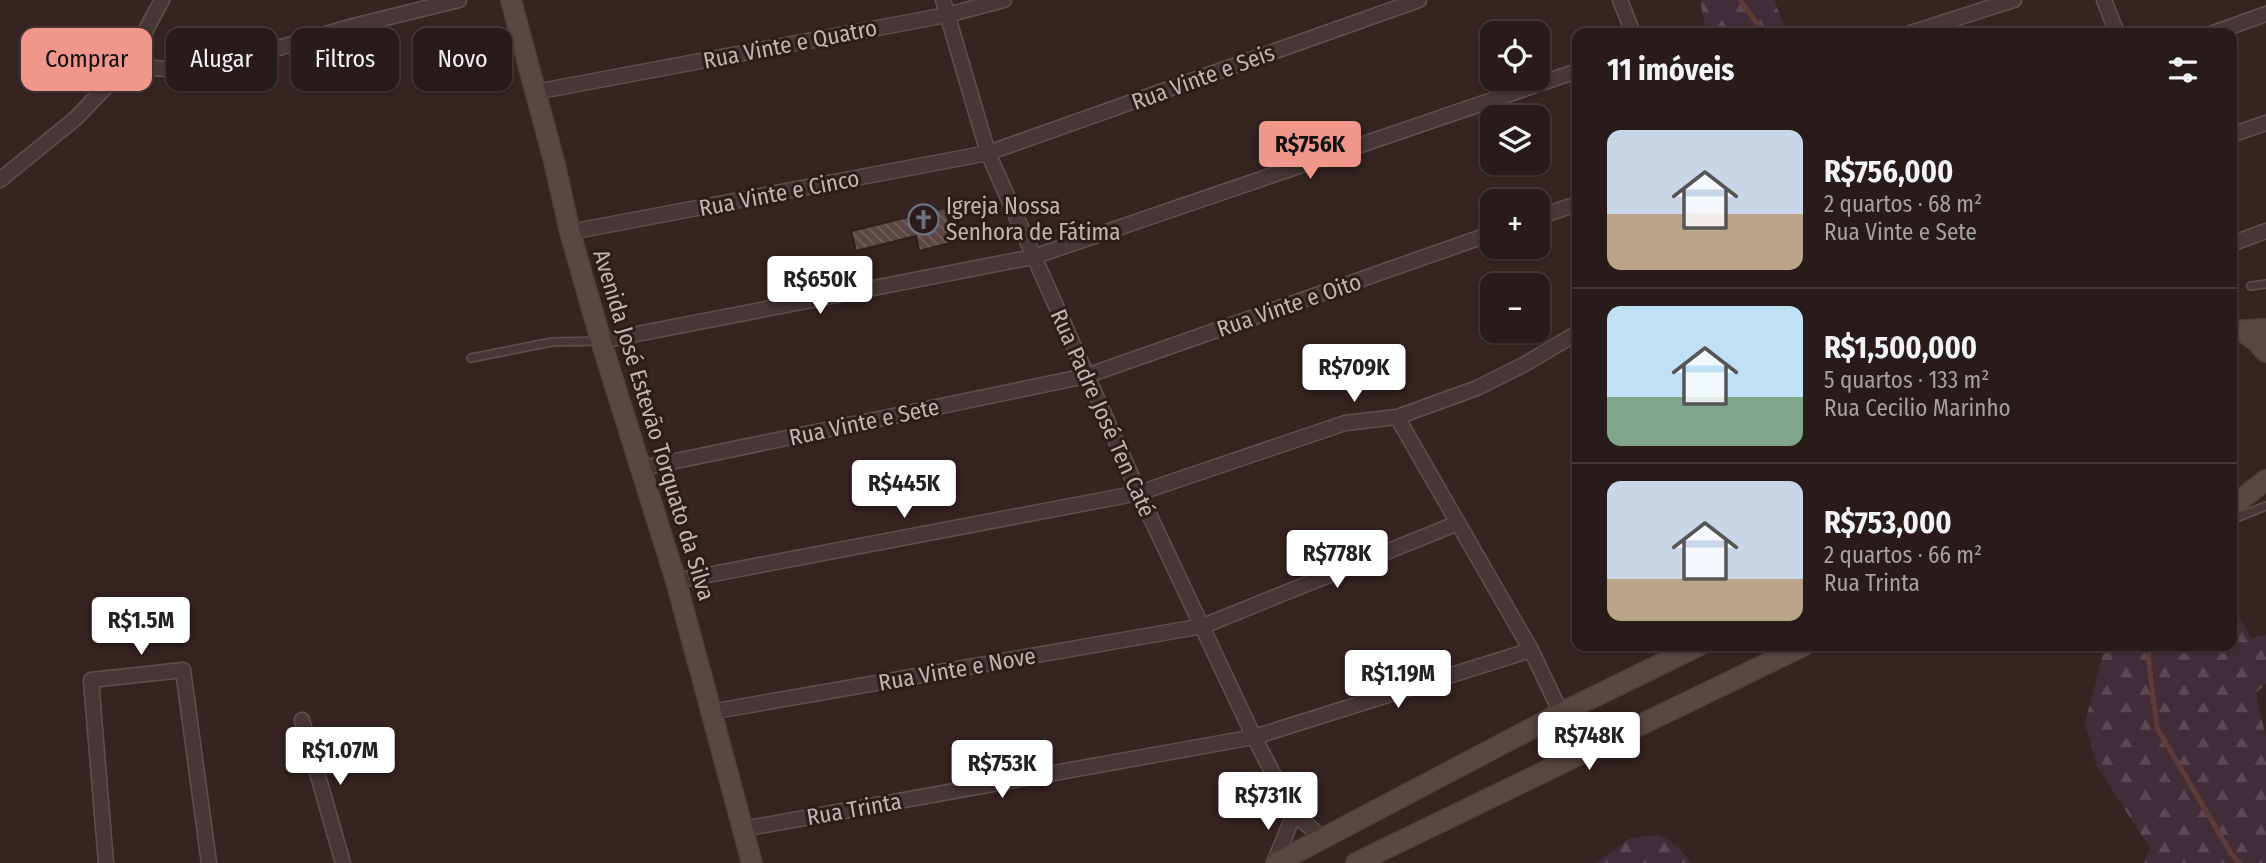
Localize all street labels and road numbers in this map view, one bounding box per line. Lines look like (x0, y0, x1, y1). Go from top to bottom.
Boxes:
street label: Rua Vinte e Quatro (701, 13, 879, 75)
street label: Rua Vinte e Seis (1128, 38, 1278, 116)
street label: Rua Vinte e Cinco (696, 164, 862, 222)
street label: Avenida José Estevão Torquato da Silva (587, 246, 721, 604)
street label: Rua Vinte e Oito (1213, 267, 1365, 343)
street label: Rua Padre José Ten Caté (1045, 305, 1161, 521)
street label: Rua Vinte e Sete (786, 392, 942, 452)
street label: Rua Vinte e Nove (876, 641, 1038, 697)
street label: Rua Trinta (804, 787, 904, 831)

